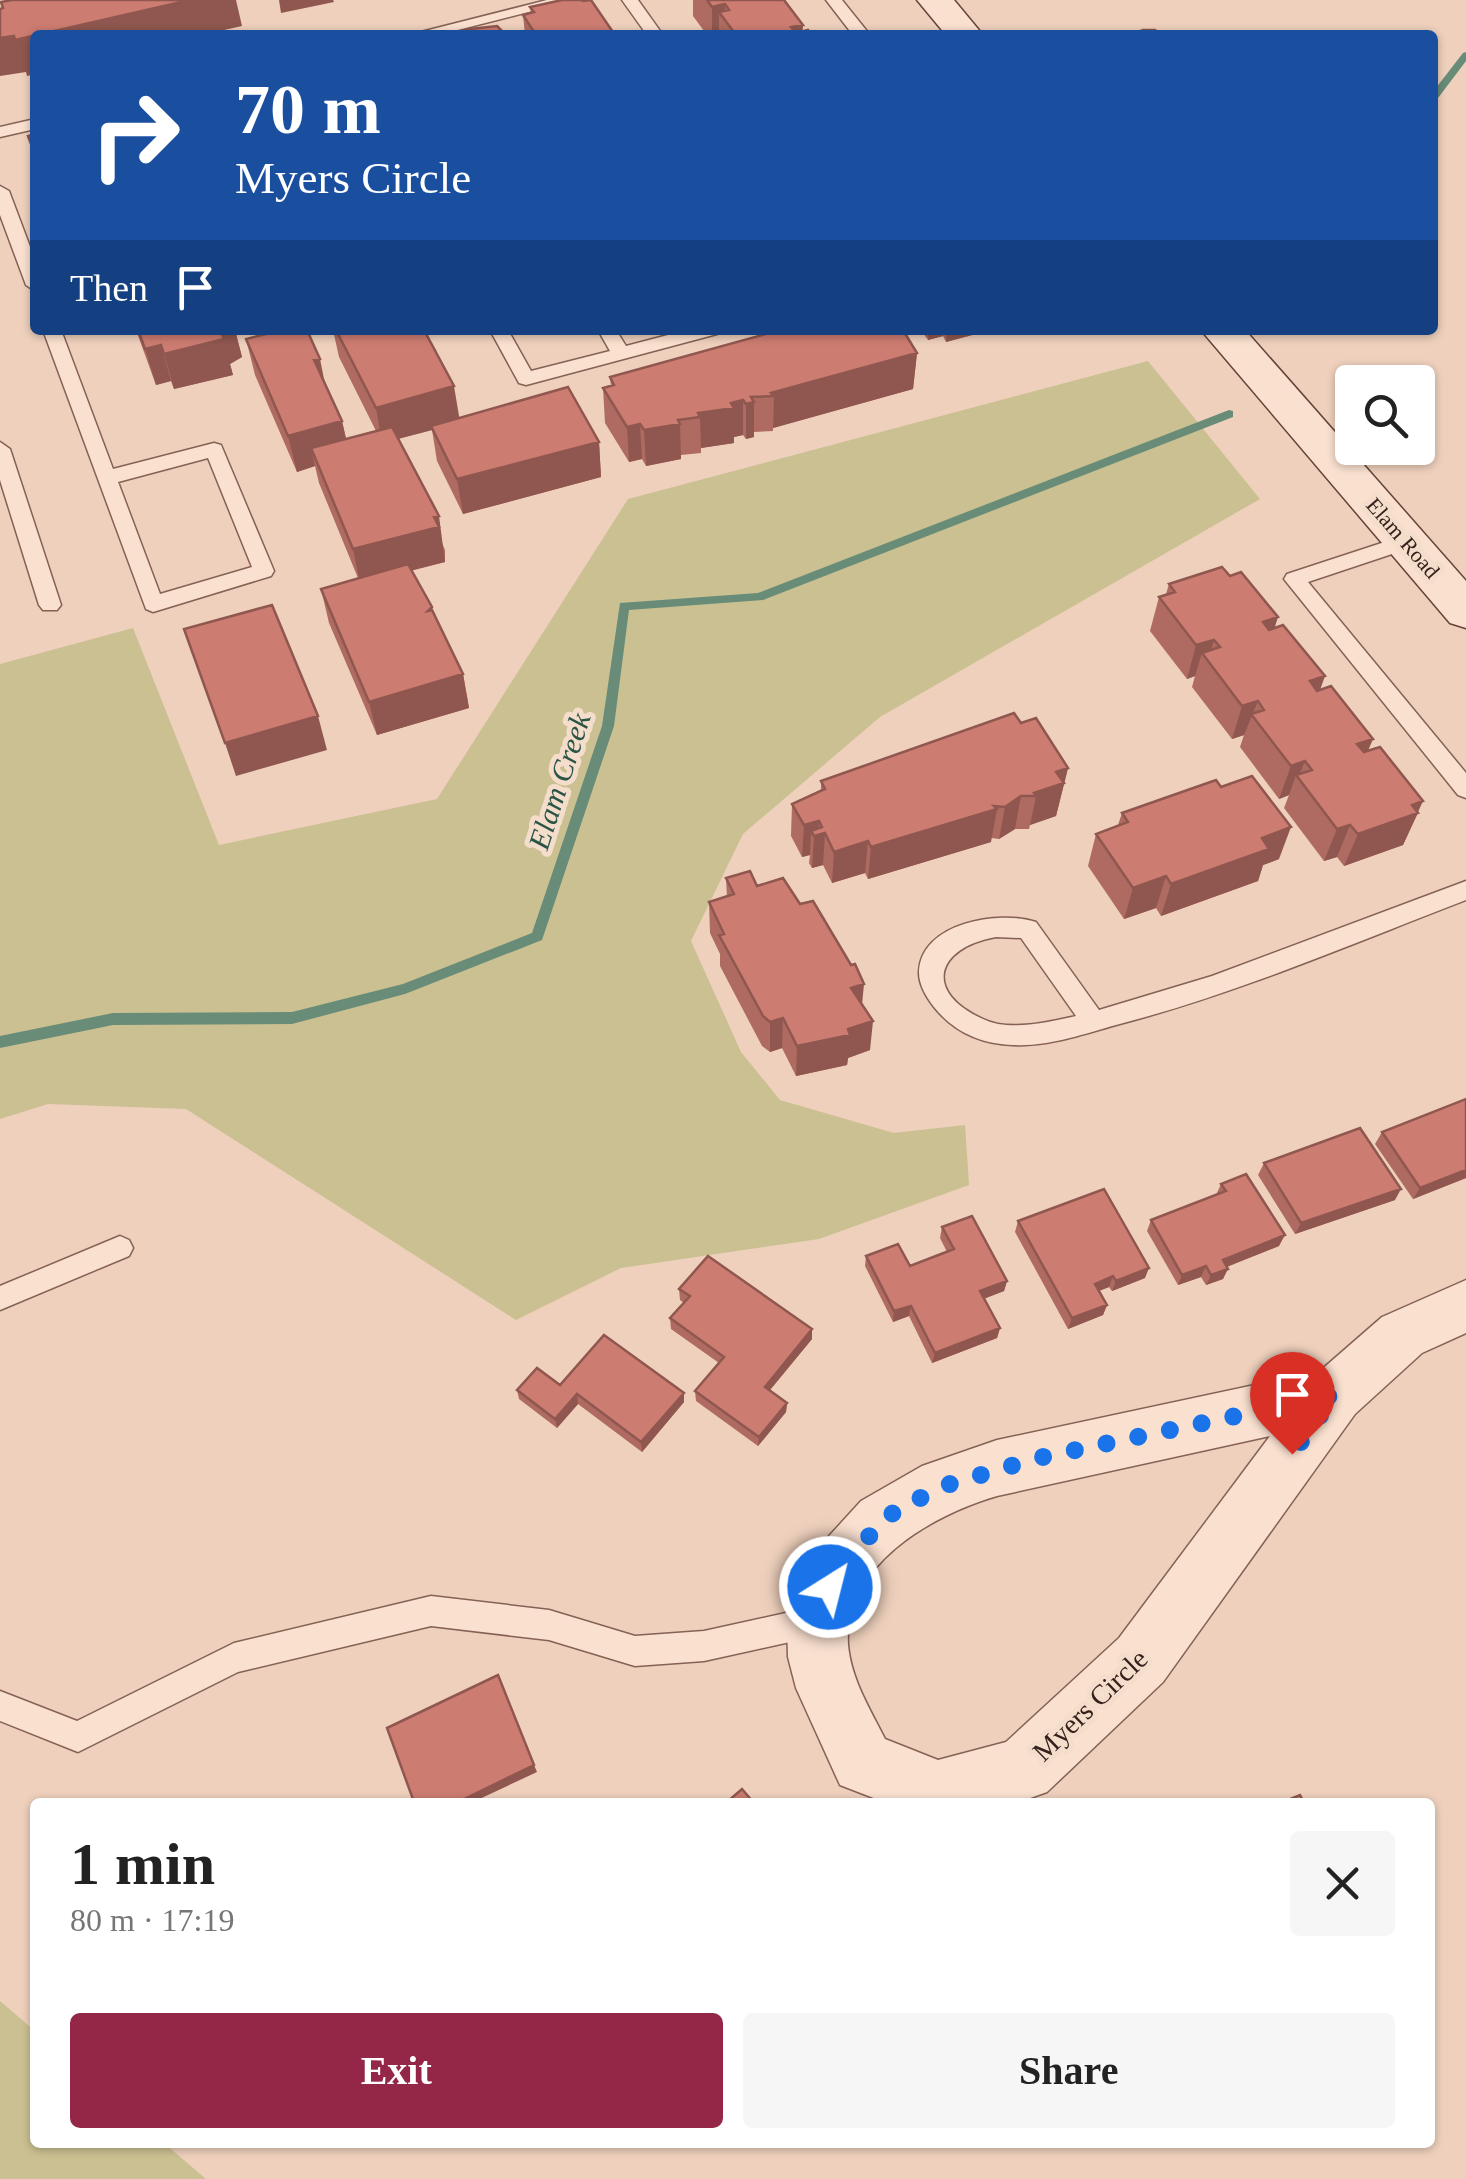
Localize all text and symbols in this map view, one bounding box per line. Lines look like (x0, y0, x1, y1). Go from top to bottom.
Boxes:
icon: right (70, 70, 200, 200)
text: 70 m (235, 71, 381, 148)
text: Myers Circle (235, 153, 471, 203)
icon: arrive (168, 260, 223, 315)
text: Then (70, 267, 148, 309)
map controls (1335, 365, 1435, 465)
button: search (1335, 365, 1435, 465)
street label: Elam Road (1361, 493, 1445, 583)
water label: Elam Creek (521, 708, 597, 854)
pin (1250, 1352, 1335, 1455)
icon: arrive (1265, 1367, 1320, 1422)
position arrow (778, 1535, 882, 1639)
street label: Myers Circle (1026, 1643, 1154, 1767)
text: 1 min (70, 1831, 215, 1897)
button: close (1290, 1831, 1395, 1936)
text: 80 m · 17:19 (70, 1902, 234, 1938)
button: Exit (70, 2013, 723, 2128)
button: Share (743, 2013, 1395, 2128)

